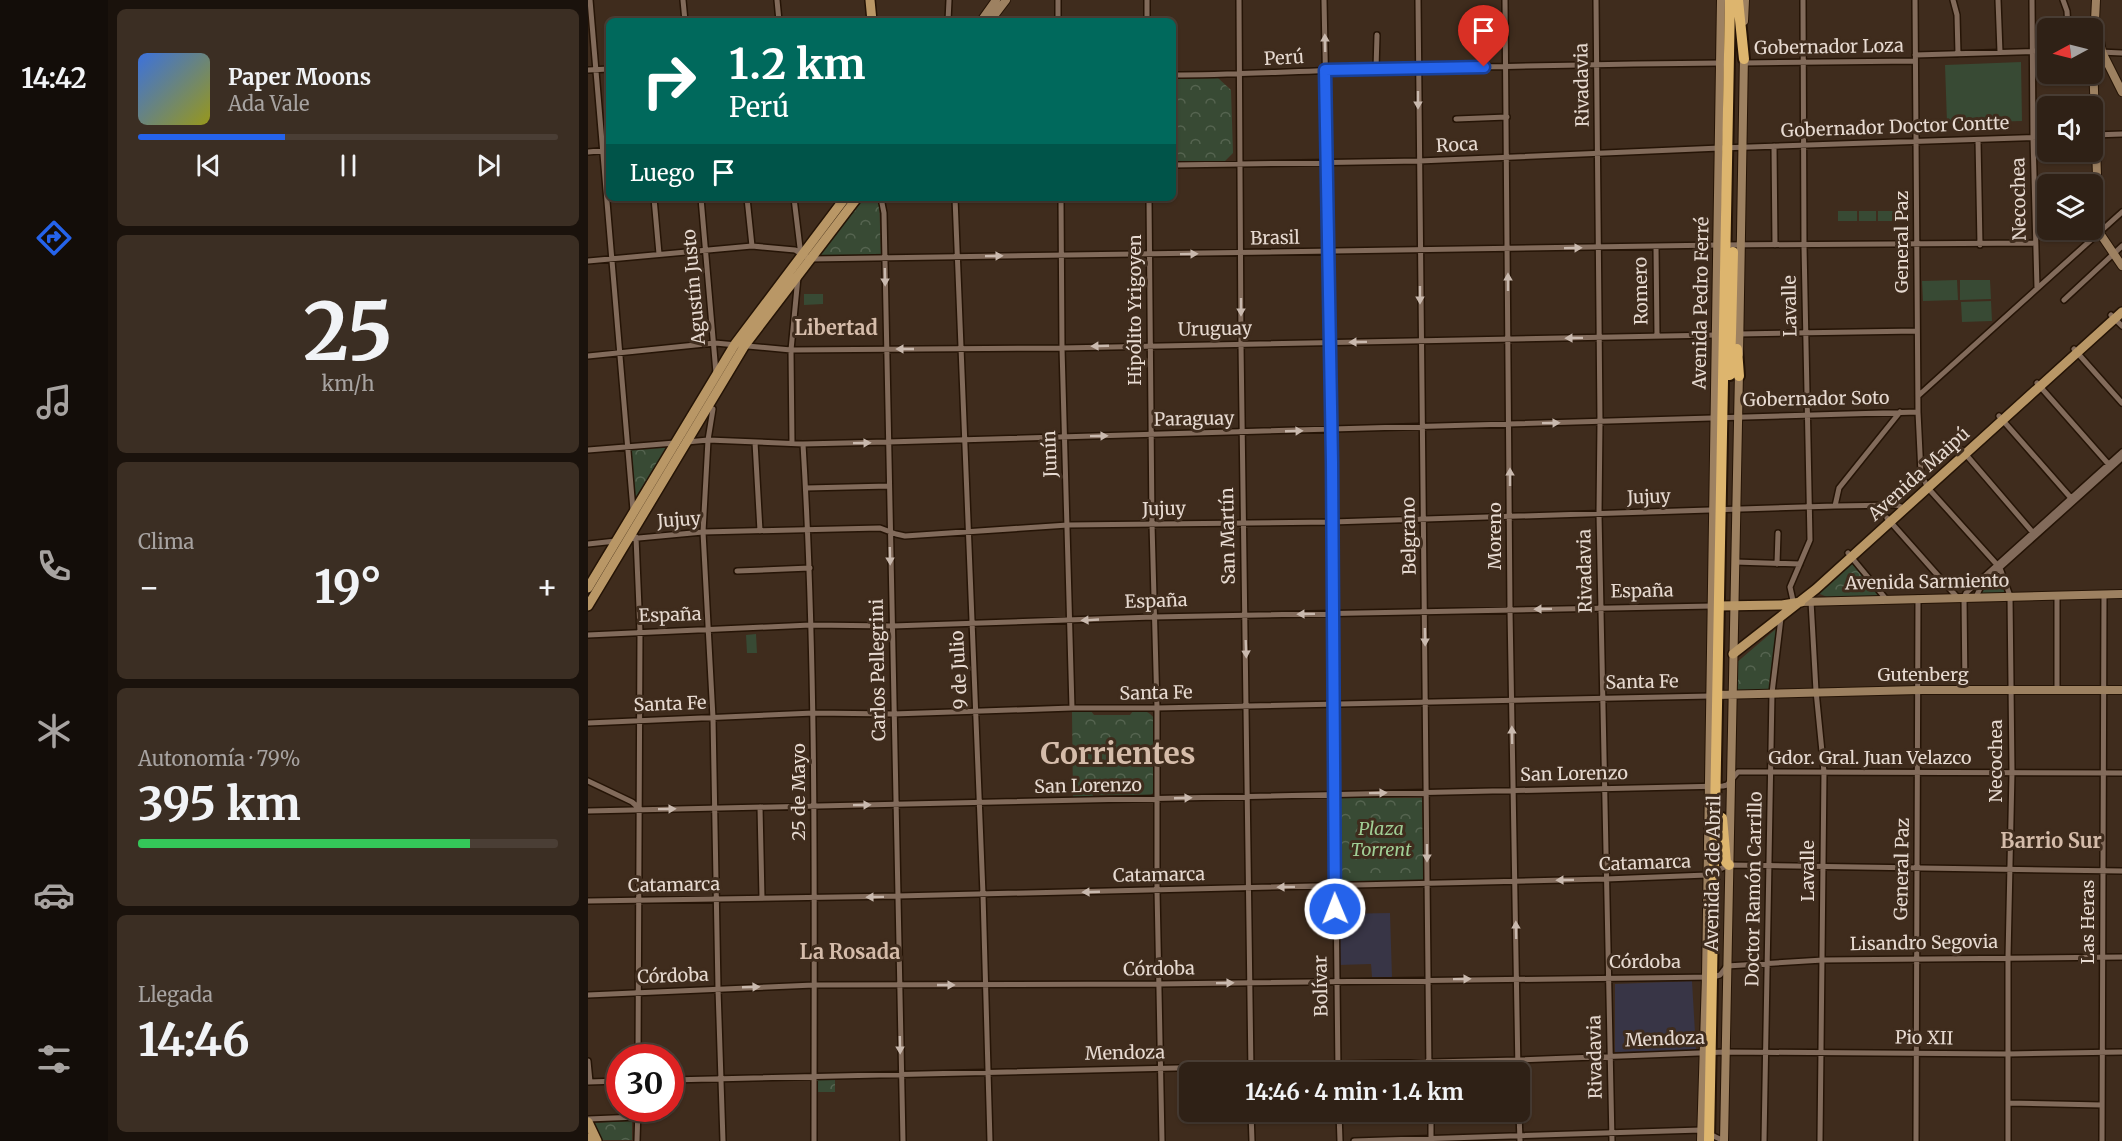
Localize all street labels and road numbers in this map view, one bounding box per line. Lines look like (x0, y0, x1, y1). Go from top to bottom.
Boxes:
street label: Gobernador Loza (1754, 34, 1904, 59)
street label: Rivadavia (1569, 42, 1594, 127)
street label: Perú (1263, 45, 1305, 70)
street label: Gobernador Doctor Contte (1780, 111, 2010, 142)
street label: Roca (1435, 132, 1479, 157)
street label: Necochea (2006, 157, 2031, 241)
street label: General Paz (1890, 191, 1913, 293)
street label: Avenida Pedro Ferré (1687, 216, 1714, 391)
street label: Brasil (1250, 226, 1300, 249)
street label: Agustín Justo (677, 228, 710, 347)
street label: Hipólito Yrigoyen (1123, 234, 1146, 386)
street label: Romero (1628, 257, 1653, 325)
street label: Lavalle (1777, 275, 1802, 337)
street label: Uruguay (1178, 316, 1253, 341)
street label: Gobernador Soto (1742, 386, 1890, 411)
street label: Paraguay (1154, 406, 1235, 431)
street label: Avenida Maipú (1862, 422, 1974, 526)
street label: Junín (1037, 430, 1062, 479)
street label: Jujuy (1626, 484, 1672, 509)
street label: San Martín (1215, 487, 1240, 585)
street label: Jujuy (1141, 497, 1187, 520)
street label: Belgrano (1396, 497, 1421, 575)
street label: Moreno (1483, 502, 1506, 570)
street label: Jujuy (655, 506, 702, 533)
street label: Rivadavia (1572, 528, 1597, 613)
street label: Avenida Sarmiento (1844, 569, 2009, 594)
street label: España (1610, 578, 1674, 603)
street label: España (1124, 588, 1188, 613)
street label: Carlos Pellegrini (865, 598, 890, 741)
street label: España (638, 602, 702, 627)
street label: 9 de Julio (945, 630, 972, 710)
street label: Gutenberg (1877, 663, 1969, 686)
street label: Santa Fe (1605, 669, 1679, 694)
street label: Santa Fe (1119, 680, 1193, 705)
street label: Santa Fe (633, 691, 707, 716)
street label: Necochea (1984, 719, 2007, 803)
street label: 25 de Mayo (787, 743, 810, 841)
street label: Gdor. Gral. Juan Velazco (1768, 746, 1972, 769)
street label: San Lorenzo (1520, 761, 1628, 786)
street label: San Lorenzo (1034, 773, 1142, 798)
street label: Doctor Ramón Carrillo (1740, 791, 1767, 987)
street label: Avenida 3 de Abril (1700, 795, 1725, 952)
street label: General Paz (1889, 817, 1914, 920)
street label: Lavalle (1796, 840, 1819, 902)
street label: Catamarca (1599, 849, 1692, 876)
street label: Catamarca (1113, 862, 1206, 887)
street label: Catamarca (628, 872, 721, 897)
street label: Las Heras (2076, 880, 2099, 964)
street label: Lisandro Segovia (1850, 930, 1999, 955)
street label: Córdoba (1609, 950, 1681, 973)
street label: Bolívar (1308, 955, 1333, 1017)
street label: Córdoba (1123, 956, 1195, 981)
street label: Córdoba (637, 963, 710, 988)
street label: Rivadavia (1582, 1014, 1607, 1099)
street label: Pio XII (1895, 1025, 1953, 1050)
street label: Mendoza (1625, 1026, 1706, 1051)
street label: Mendoza (1085, 1040, 1166, 1065)

